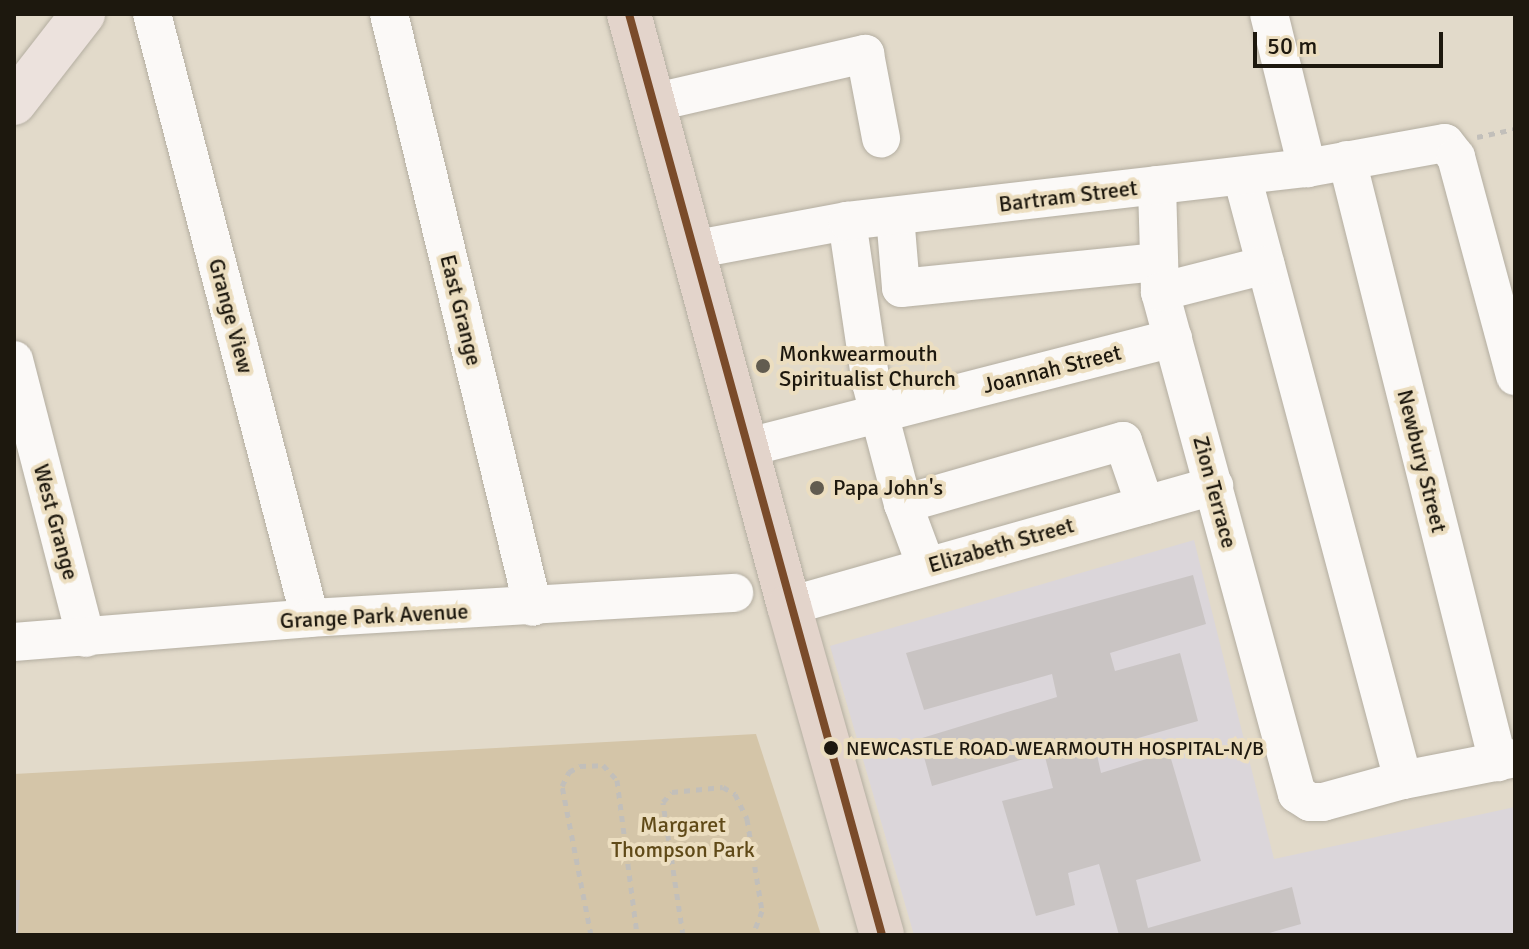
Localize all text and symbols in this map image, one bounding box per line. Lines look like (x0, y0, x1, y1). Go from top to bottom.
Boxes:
scale bar (1257, 16, 1447, 66)
text: 50 m (1267, 31, 1317, 61)
street label: Bartram Street (997, 174, 1139, 218)
street label: East Grange (434, 252, 488, 368)
street label: Grange View (203, 256, 259, 376)
street label: Joannah Street (980, 339, 1124, 399)
place label: Monkwearmouth Spiritualist Church (779, 340, 956, 392)
marker: Monkwearmouth Spiritualist Church (754, 357, 772, 375)
street label: Newbury Street (1391, 387, 1453, 535)
street label: Zion Terrace (1187, 433, 1243, 551)
street label: West Grange (28, 461, 84, 583)
place label: Papa John's (833, 475, 943, 501)
marker: Papa John's (808, 479, 826, 497)
street label: Elizabeth Street (925, 512, 1077, 578)
street label: Grange Park Avenue (279, 598, 469, 634)
place label: NEWCASTLE ROAD-WEARMOUTH HOSPITAL-N/B (846, 736, 1264, 760)
marker: NEWCASTLE ROAD-WEARMOUTH HOSPITAL-N/B (823, 740, 839, 756)
park label: Margaret Thompson Park (611, 811, 755, 862)

